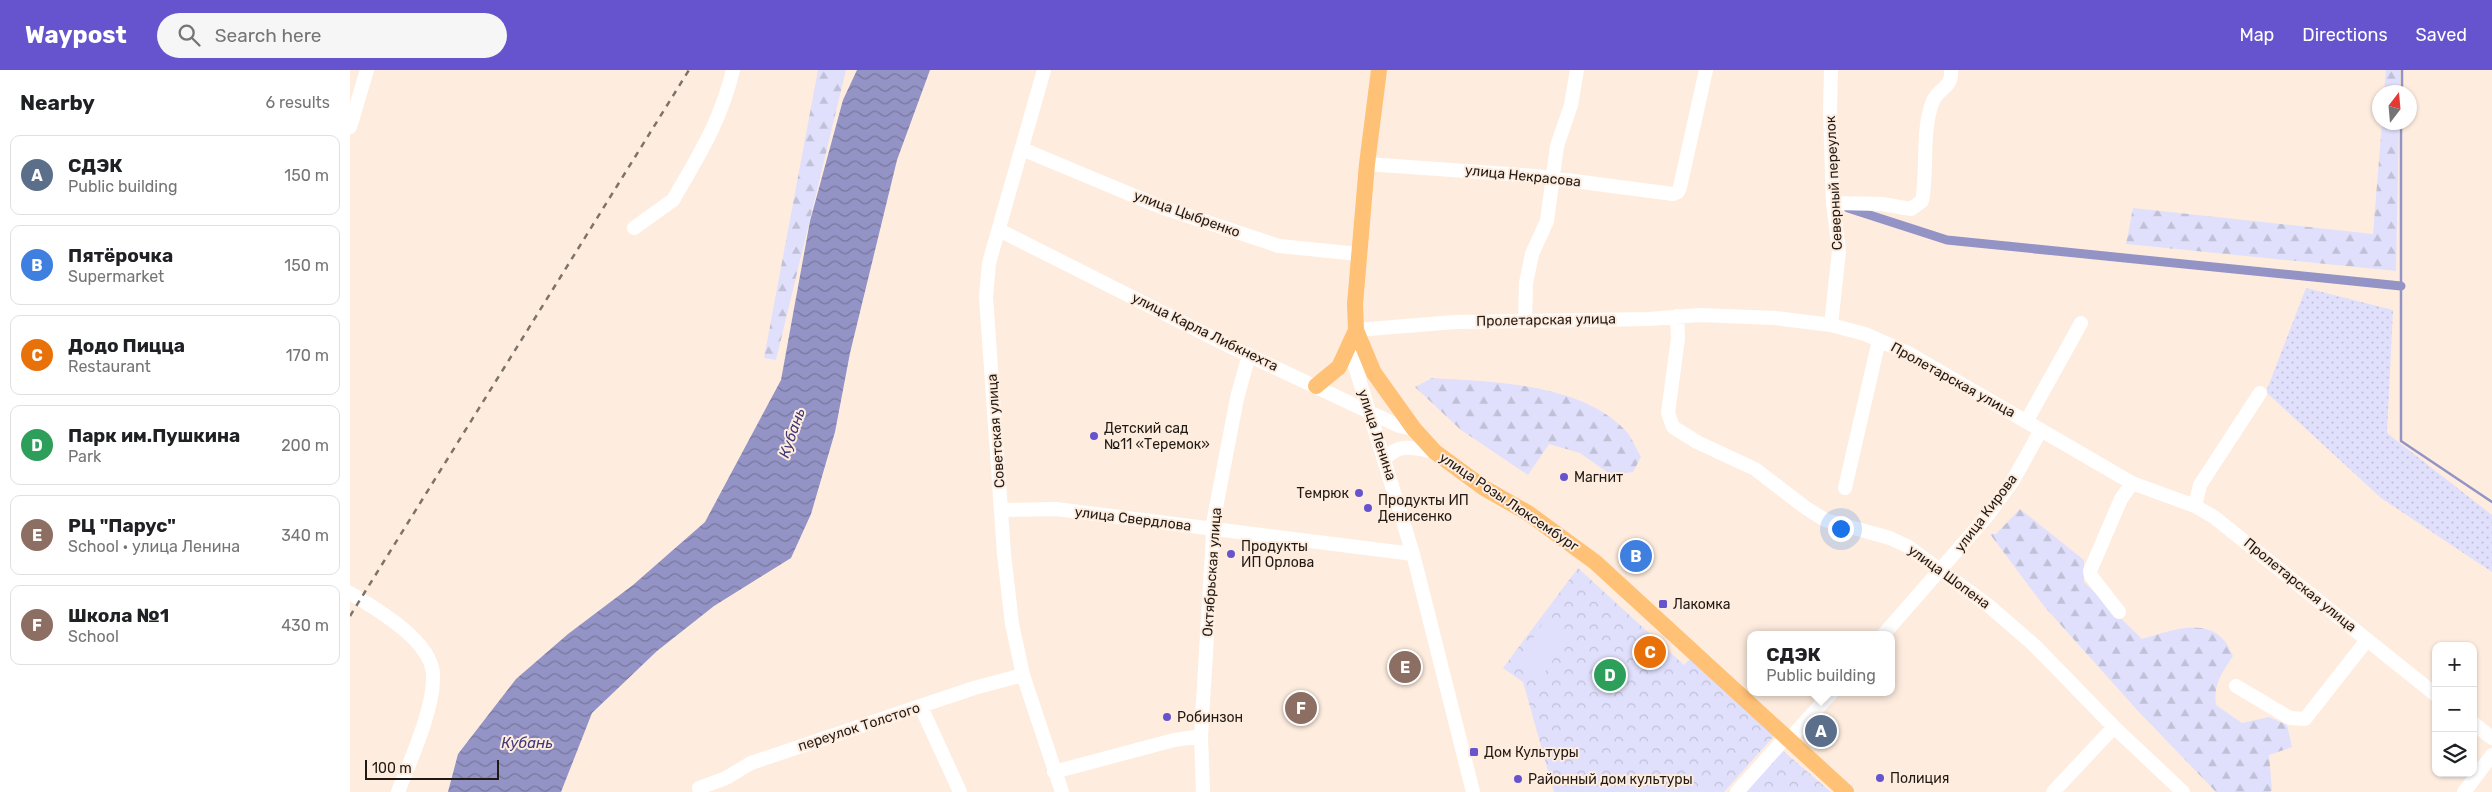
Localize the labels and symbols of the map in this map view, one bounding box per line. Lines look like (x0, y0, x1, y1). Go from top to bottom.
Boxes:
north arrow (2372, 85, 2417, 130)
street label: Северный переулок (1822, 115, 1846, 251)
street label: улица Некрасова (1464, 161, 1582, 191)
street label: улица Цыбренко (1131, 187, 1243, 241)
street label: улица Карла Либкнехта (1129, 289, 1281, 375)
street label: Пролетарская улица (1476, 310, 1616, 330)
street label: Пролетарская улица (1888, 339, 2018, 421)
street label: Советская улица (984, 373, 1008, 489)
street label: улица Ленина (1354, 387, 1400, 483)
water label: Кубань (775, 405, 809, 460)
place label: Детский сад №11 «Теремок» (1104, 420, 1210, 453)
marker: Детский сад №11 «Теремок» (1088, 430, 1100, 442)
street label: улица Розы Люксембург (1436, 449, 1582, 555)
place label: Магнит (1574, 469, 1623, 486)
marker: Магнит (1558, 471, 1570, 483)
street label: улица Кирова (1951, 471, 2021, 555)
place label: Темрюк (1297, 485, 1349, 502)
marker: Темрюк (1353, 487, 1365, 499)
place label: Продукты ИП Денисенко (1378, 492, 1469, 525)
marker: Продукты ИП Денисенко (1362, 502, 1374, 514)
street label: улица Свердлова (1074, 503, 1192, 535)
street label: Октябрьская улица (1199, 507, 1225, 637)
your location (1828, 516, 1854, 542)
street label: Пролетарская улица (2240, 534, 2360, 636)
pin: B (1620, 537, 1652, 575)
place label: Продукты ИП Орлова (1241, 538, 1314, 571)
street label: улица Шопена (1905, 541, 1993, 613)
marker: Продукты ИП Орлова (1225, 548, 1237, 560)
place label: Лакомка (1673, 596, 1731, 613)
marker: Лакомка (1657, 598, 1669, 610)
pin: C (1634, 633, 1666, 671)
pin: E (1389, 648, 1421, 686)
pin: D (1594, 656, 1626, 694)
pin: F (1285, 689, 1317, 727)
street label: переулок Толстого (796, 699, 922, 755)
place label: Робинзон (1177, 709, 1243, 726)
marker: Робинзон (1161, 711, 1173, 723)
pin: A (1805, 712, 1837, 750)
water label: Кубань (501, 734, 553, 752)
place label: Дом Культуры (1484, 744, 1579, 761)
marker: Дом Культуры (1468, 746, 1480, 758)
scale bar (365, 757, 499, 780)
place label: Полиция (1890, 770, 1949, 787)
place label: Районный дом культуры (1528, 771, 1693, 788)
marker: Полиция (1874, 772, 1886, 784)
marker: Районный дом культуры (1512, 773, 1524, 785)

